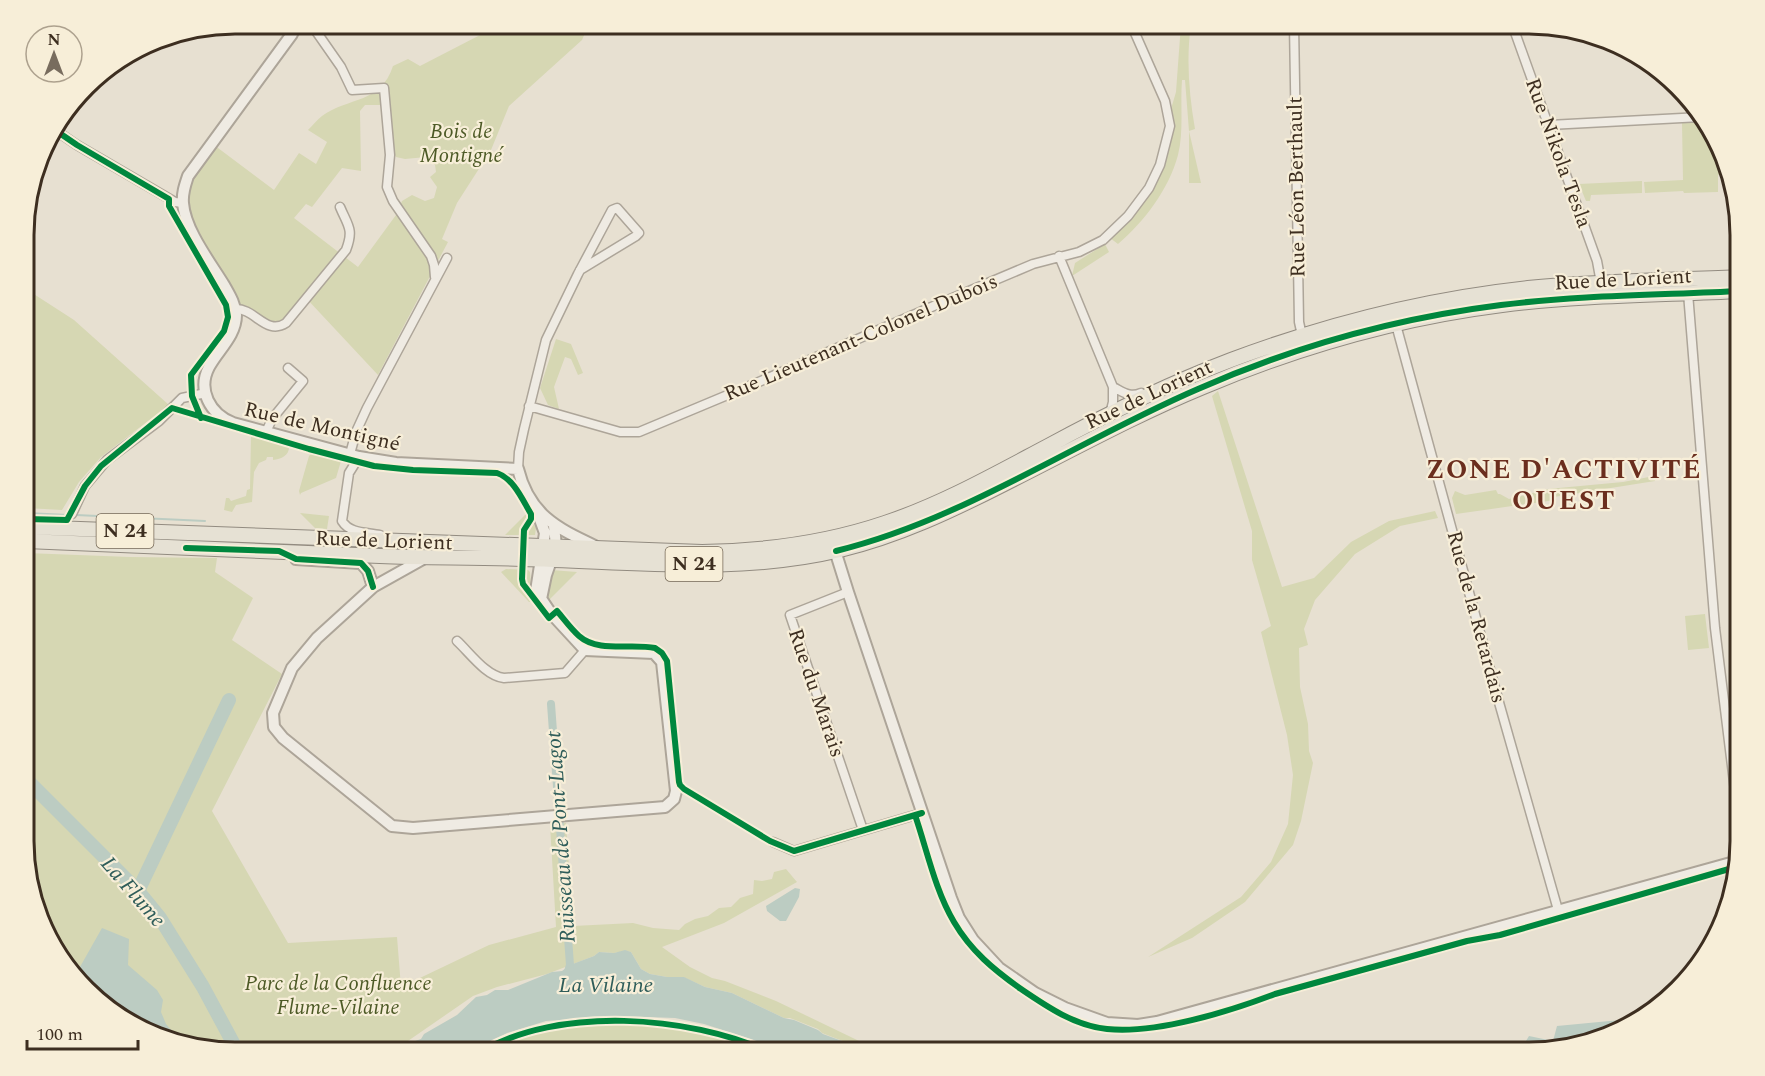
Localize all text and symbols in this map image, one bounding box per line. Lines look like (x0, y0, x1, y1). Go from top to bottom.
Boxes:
north arrow (24, 24, 84, 84)
text: N (47, 28, 61, 52)
street label: Rue Nikola Tesla (1516, 74, 1600, 233)
street label: Rue Léon Berthault (1279, 96, 1315, 278)
park label: Bois de Montigné (419, 116, 504, 172)
street label: Rue de Lorient (1553, 260, 1693, 300)
street label: Rue Lieutenant-Colonel Dubois (719, 266, 1003, 410)
street label: Rue de Lorient (1080, 351, 1218, 439)
street label: Rue de Montigné (241, 393, 403, 461)
district label: ZONE D'ACTIVITÉ OUEST (1426, 449, 1702, 522)
road number: N 24 (96, 514, 154, 548)
street label: Rue de Lorient (315, 523, 453, 559)
street label: Rue de la Retardais (1438, 527, 1514, 707)
road number: N 24 (666, 547, 722, 581)
street label: Rue du Marais (779, 624, 853, 762)
water label: Ruisseau de Pont-Lagot (537, 729, 585, 944)
water label: La Flume (92, 849, 174, 935)
park label: Parc de la Confluence Flume-Vilaine (244, 968, 432, 1024)
water label: La Vilaine (559, 969, 653, 1002)
scale bar (27, 1013, 138, 1051)
text: 100 m (36, 1021, 83, 1048)

